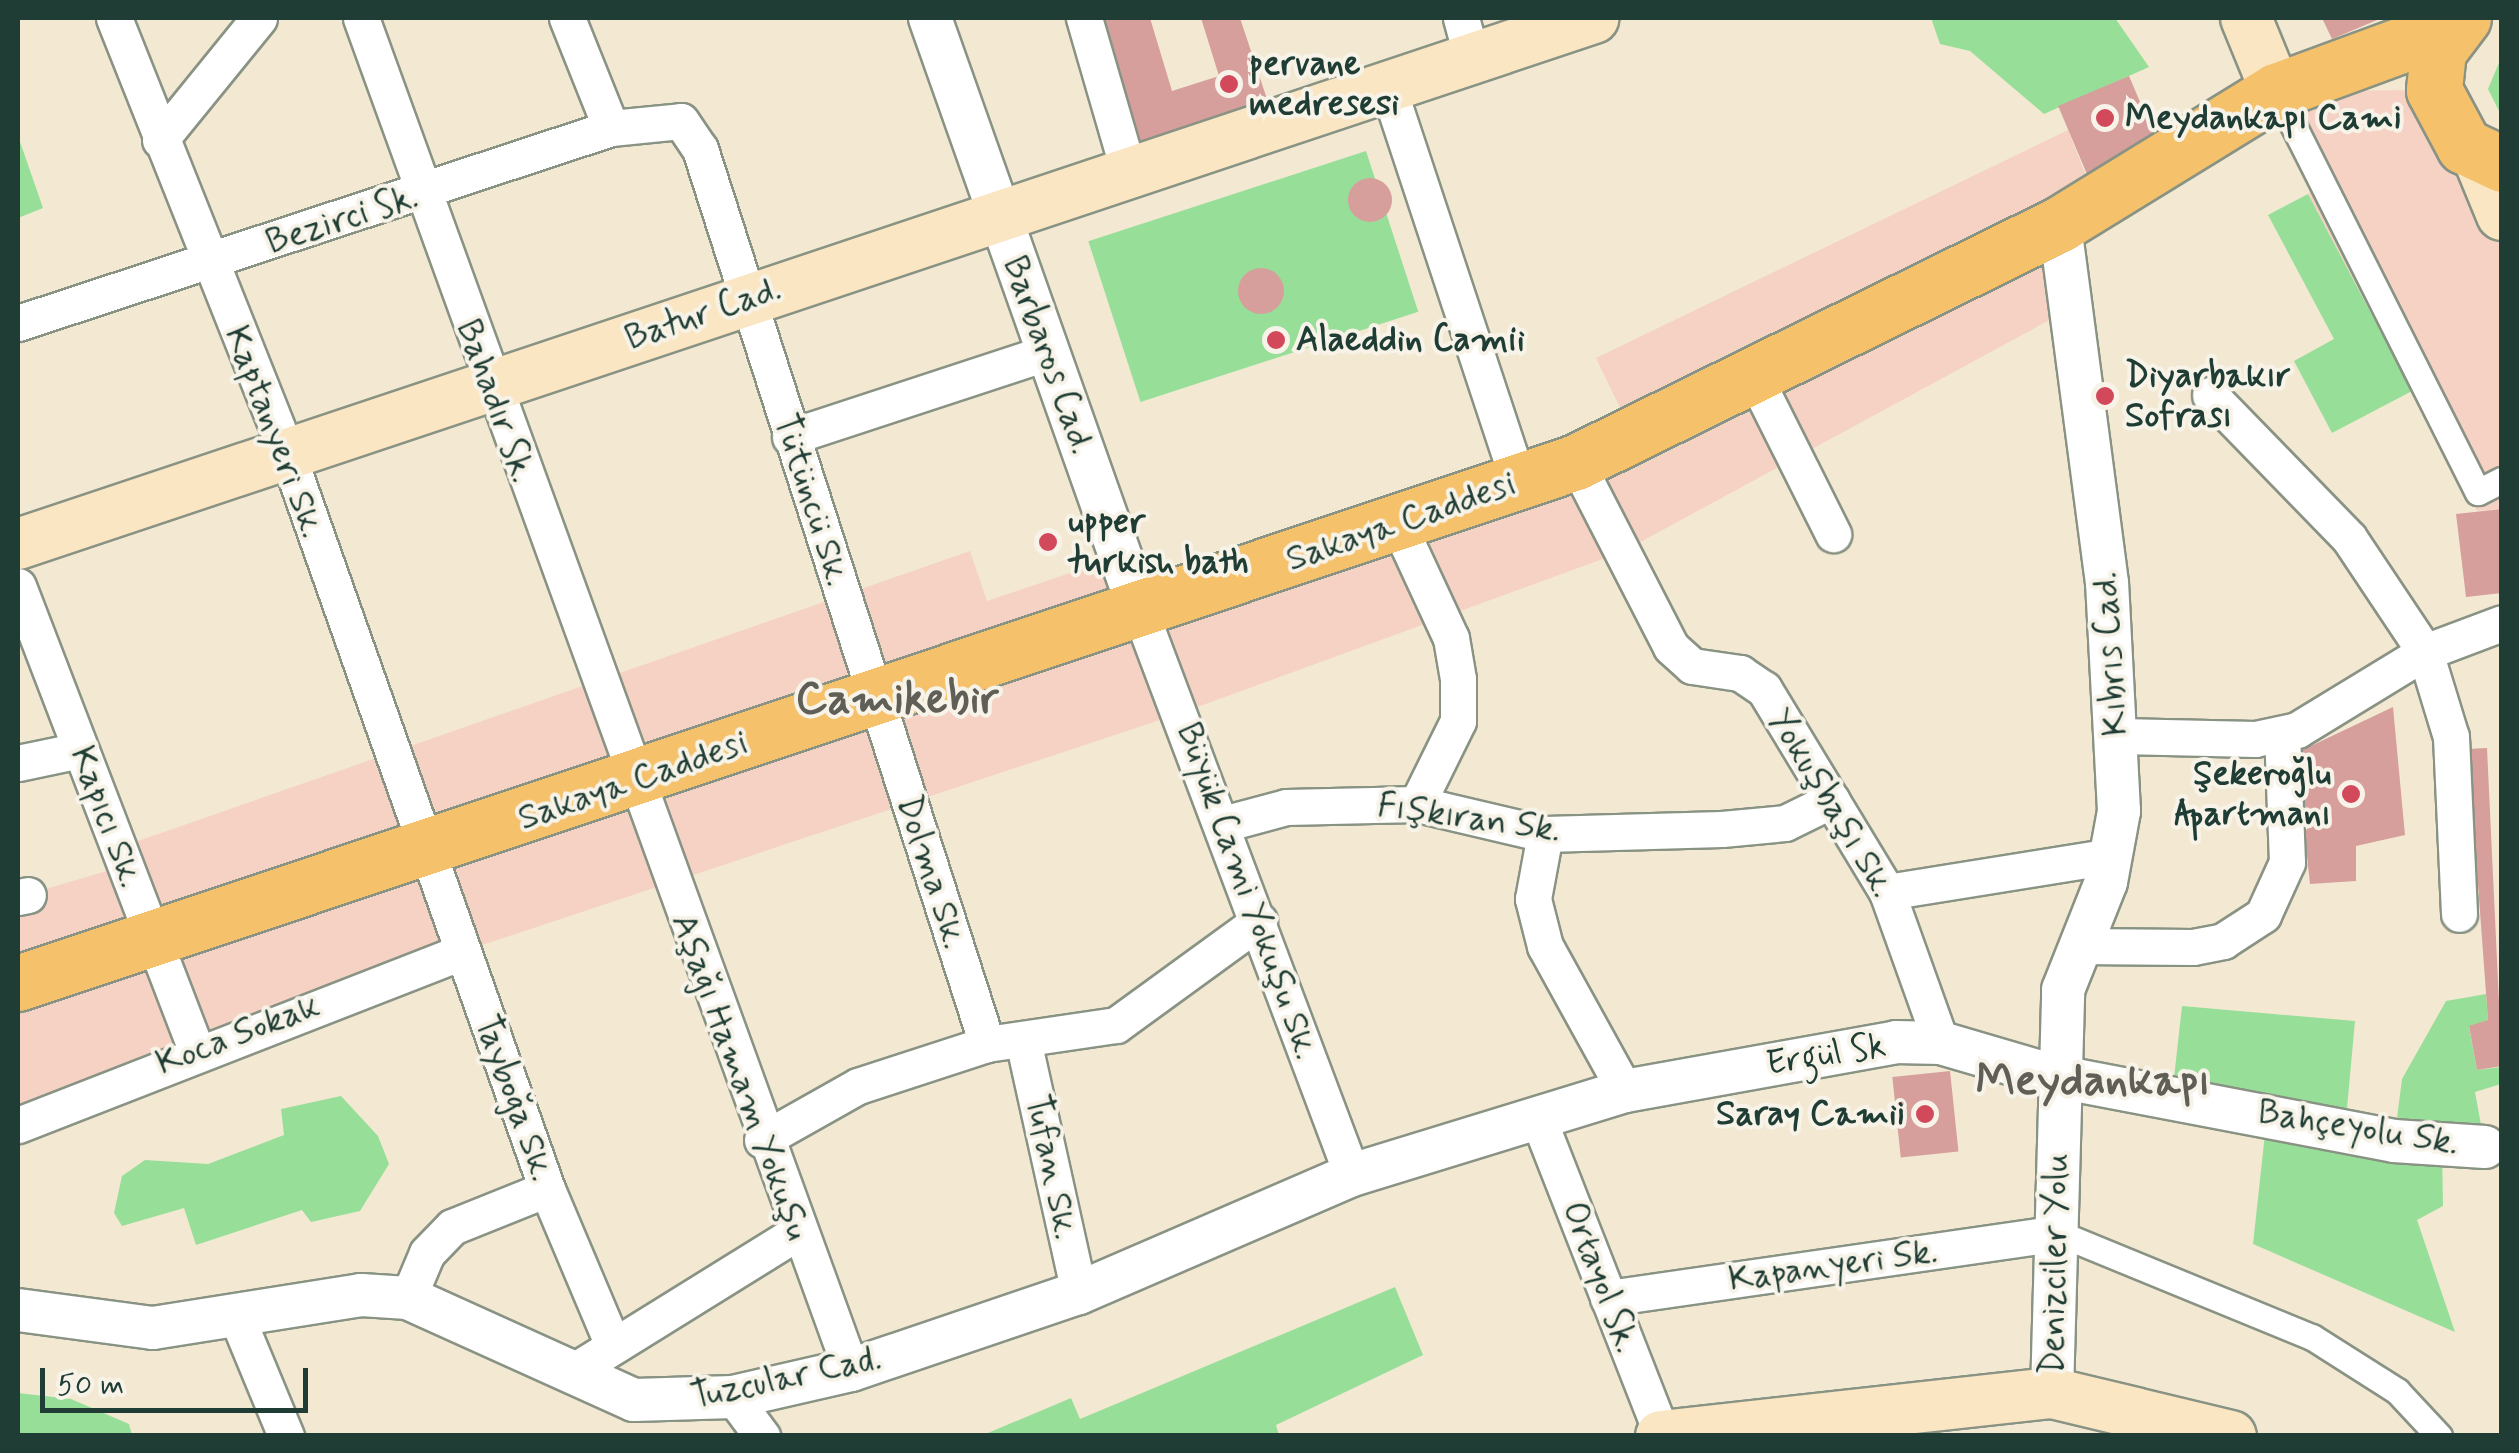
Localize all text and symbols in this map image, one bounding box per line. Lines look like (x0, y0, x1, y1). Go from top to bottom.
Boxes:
place label: pervane medresesi (1249, 43, 1399, 125)
marker: pervane medresesi (1218, 73, 1240, 95)
place label: Meydankapı Cami (2125, 97, 2402, 139)
marker: Meydankapı Cami (2094, 107, 2116, 129)
street label: Bezirci Sk. (259, 175, 425, 265)
street label: Barbaros Cad. (992, 249, 1104, 461)
street label: Batur Cad. (618, 267, 788, 361)
street label: Bahadır Sk. (446, 312, 544, 490)
place label: Alaeddin Camii (1296, 319, 1525, 361)
street label: Kaptanyeri Sk. (214, 320, 334, 544)
marker: Alaeddin Camii (1265, 329, 1287, 351)
place label: Diyarbakır Sofrası (2125, 355, 2291, 437)
marker: Diyarbakır Sofrası (2094, 385, 2116, 407)
street label: Tütüncü Sk. (763, 409, 859, 591)
street label: Sakaya Caddesi (1281, 463, 1521, 581)
place label: upper turkish bath (1068, 501, 1249, 583)
marker: upper turkish bath (1037, 531, 1059, 553)
street label: Kıbrıs Cad. (2084, 569, 2138, 739)
district label: Camikebir (796, 673, 998, 727)
street label: Yokuşbaşı Sk. (1758, 701, 1904, 905)
street label: Büyük Cami Yokuşu Sk. (1167, 718, 1327, 1064)
street label: Sakaya Caddesi (513, 722, 753, 840)
street label: Kapıcı Sk. (60, 741, 152, 893)
place label: Şekeroğlu Apartmanı (2174, 753, 2331, 835)
marker: Şekeroğlu Apartmanı (2340, 783, 2362, 805)
street label: Fışkıran Sk. (1374, 784, 1564, 852)
street label: Dolma Sk. (887, 790, 975, 954)
street label: Aşağı Hamam Yokuşu (662, 909, 818, 1245)
street label: Koca Sokak (151, 985, 325, 1085)
street label: Tayboğa Sk. (465, 1009, 563, 1187)
street label: Ergül Sk (1761, 1025, 1891, 1085)
district label: Meydankapı (1976, 1055, 2210, 1109)
street label: Tufan Sk. (1015, 1091, 1087, 1243)
street label: Bahçeyolu Sk. (2254, 1091, 2462, 1165)
place label: Saray Camii (1718, 1093, 1905, 1135)
marker: Saray Camii (1914, 1103, 1936, 1125)
street label: Denizciler Yolu (2032, 1156, 2078, 1372)
street label: Ortayol Sk. (1551, 1194, 1649, 1360)
street label: Kapanyeri Sk. (1725, 1230, 1941, 1302)
street label: Tuzcular Cad. (685, 1337, 887, 1419)
scale bar (45, 1348, 312, 1410)
text: 50 m (57, 1366, 124, 1405)

